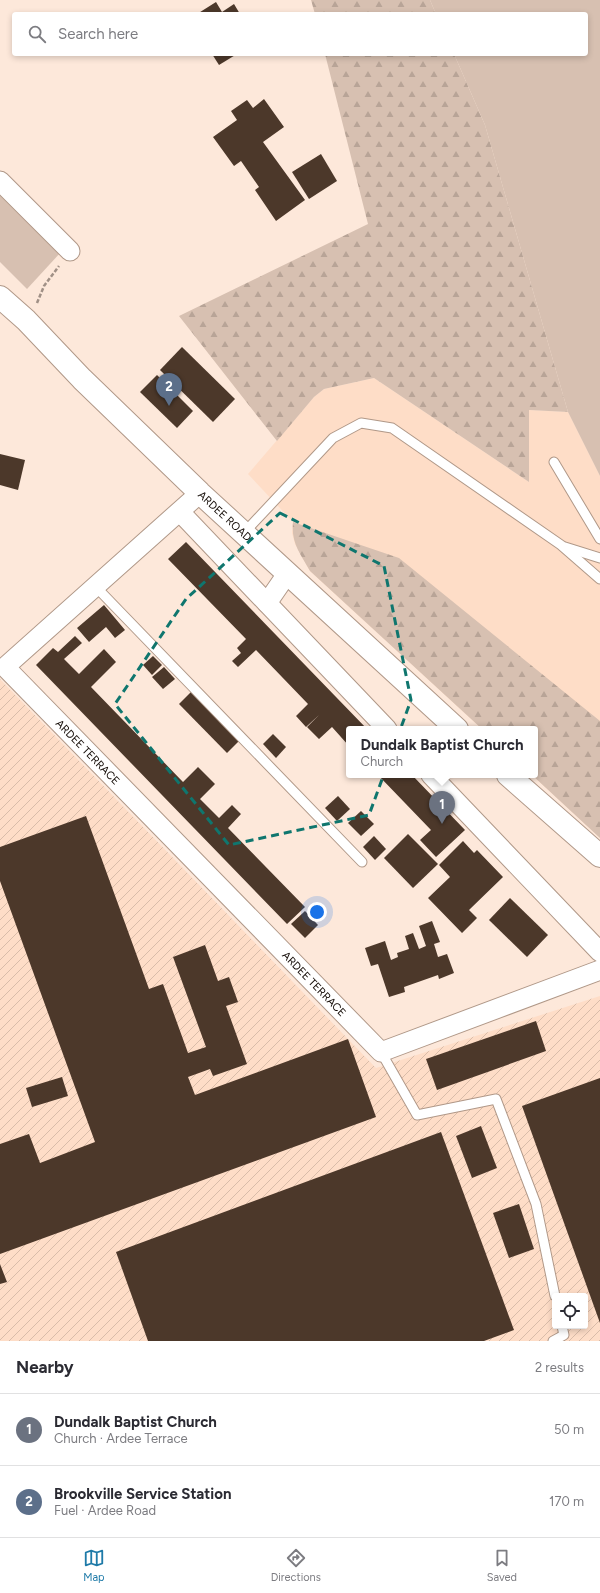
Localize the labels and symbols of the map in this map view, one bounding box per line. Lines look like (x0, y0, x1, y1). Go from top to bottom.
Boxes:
pin: 2 (156, 373, 182, 406)
street label: ARDEE ROAD (195, 488, 254, 544)
street label: ARDEE TERRACE (53, 717, 122, 787)
pin: 1 (429, 791, 455, 824)
your location (307, 902, 327, 922)
street label: ARDEE TERRACE (279, 949, 349, 1019)

